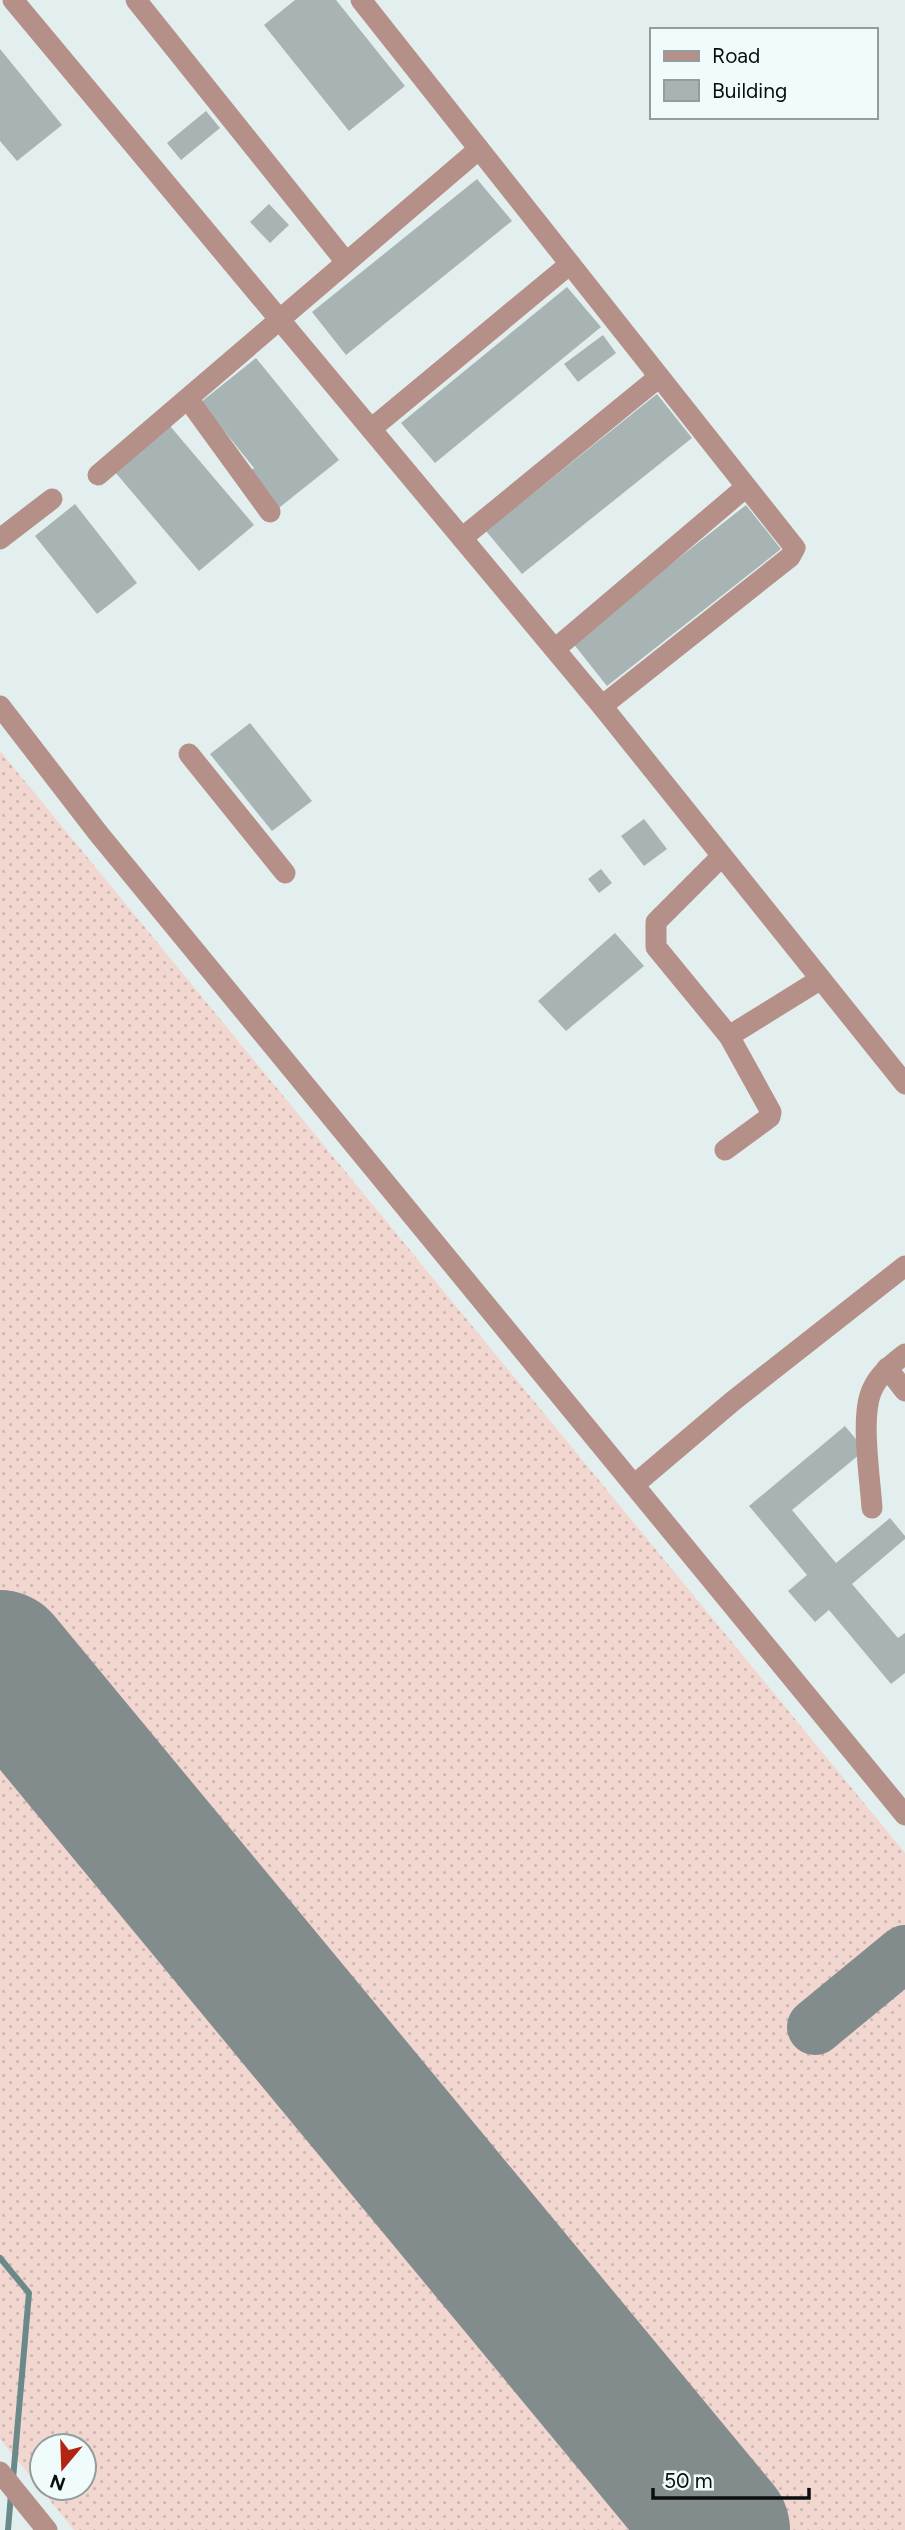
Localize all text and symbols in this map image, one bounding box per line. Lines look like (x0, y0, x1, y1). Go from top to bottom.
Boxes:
legend (650, 28, 877, 119)
text: Road (712, 43, 760, 68)
text: Building (712, 78, 787, 103)
north arrow (28, 2432, 98, 2502)
scale bar (653, 2456, 809, 2500)
text: 50 m (664, 2468, 713, 2493)
text: N (47, 2469, 68, 2496)

